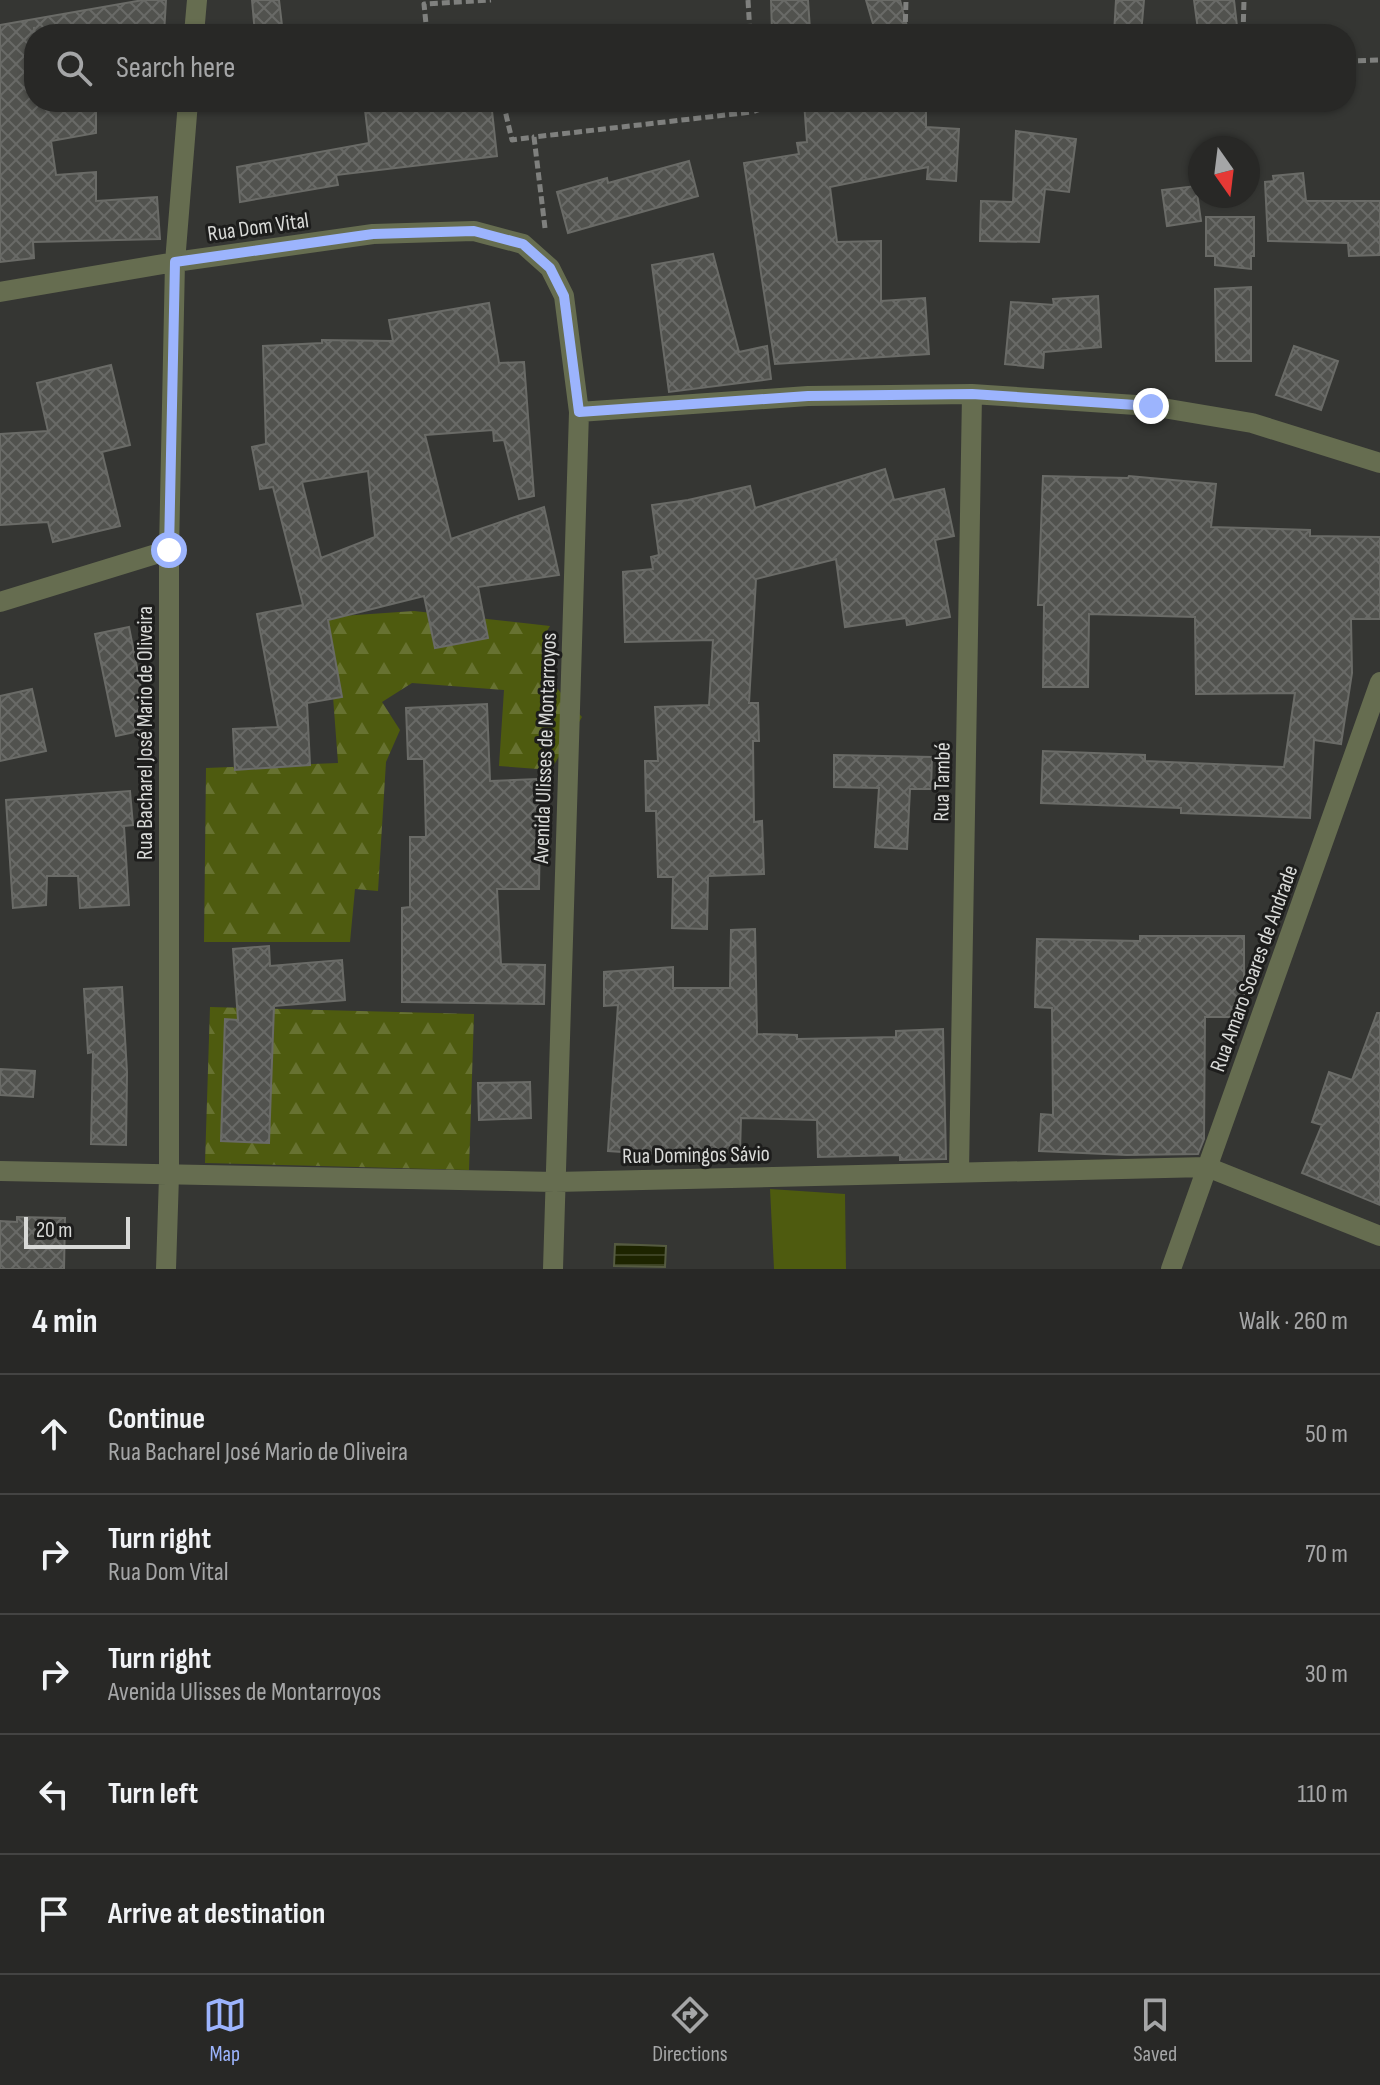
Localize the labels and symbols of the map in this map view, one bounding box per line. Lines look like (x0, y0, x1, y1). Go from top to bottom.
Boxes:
north arrow (1188, 136, 1260, 208)
street label: Rua Dom Vital (206, 207, 311, 248)
route end (1133, 388, 1169, 424)
route start (151, 532, 187, 568)
street label: Rua Bacharel José Mario de Oliveira (132, 606, 159, 860)
street label: Avenida Ulisses de Montarroyos (528, 632, 563, 865)
street label: Rua També (928, 742, 957, 822)
street label: Rua Amaro Soares de Andrade (1204, 861, 1304, 1076)
street label: Rua Domingos Sávio (622, 1141, 770, 1170)
scale bar (24, 1213, 130, 1249)

